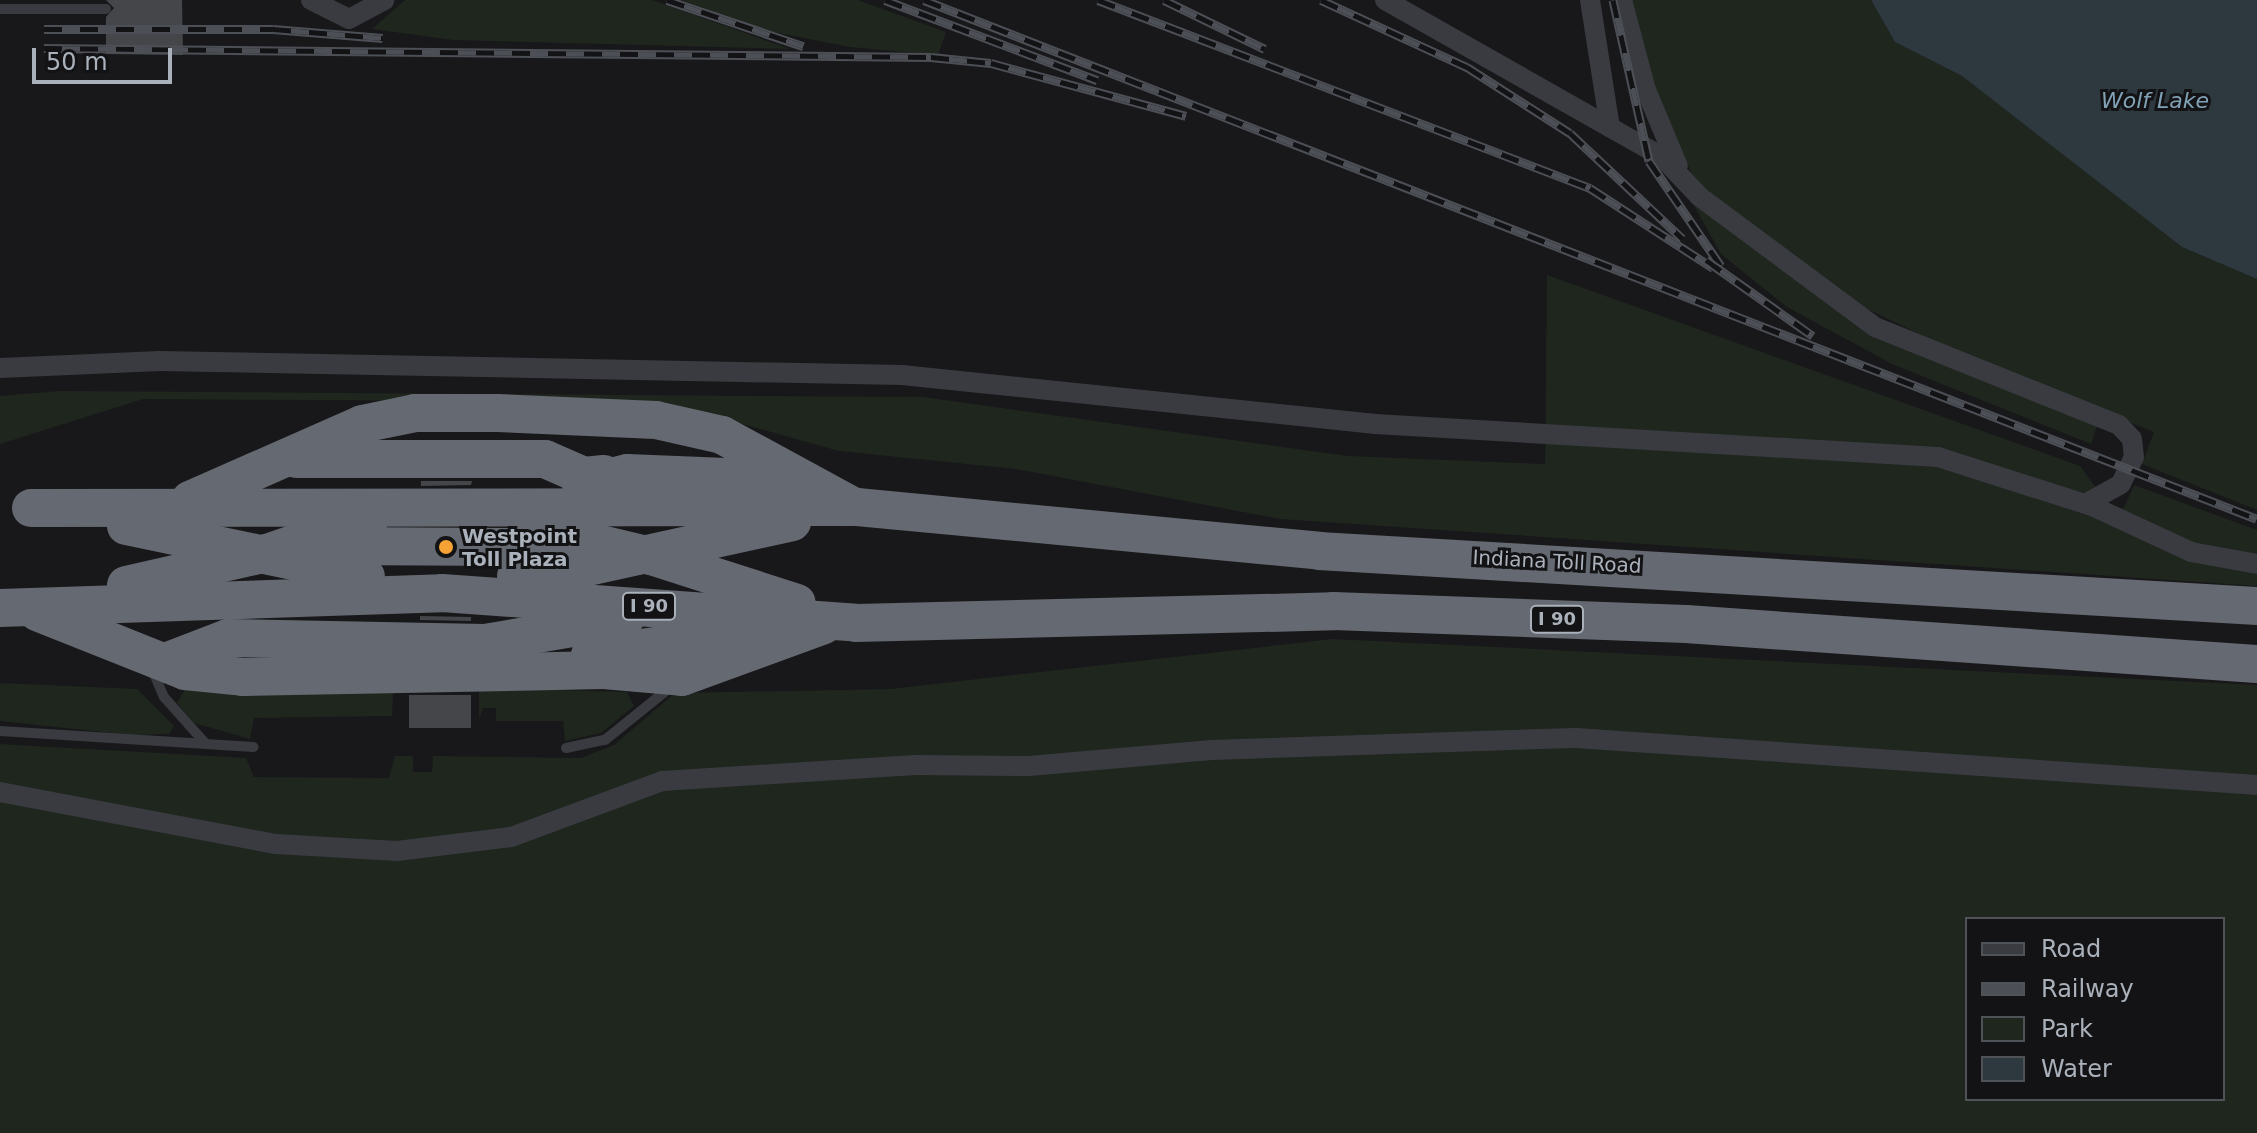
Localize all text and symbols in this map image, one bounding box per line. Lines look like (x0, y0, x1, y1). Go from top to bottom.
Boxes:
scale bar (36, 32, 176, 82)
text: 50 m (46, 48, 108, 76)
water label: Wolf Lake (2101, 88, 2209, 114)
place label: Westpoint Toll Plaza (462, 524, 577, 571)
marker: Westpoint Toll Plaza (437, 538, 455, 556)
street label: Indiana Toll Road (1472, 546, 1642, 578)
road number: I 90 (621, 592, 677, 620)
road number: I 90 (1529, 605, 1585, 633)
legend (1965, 917, 2225, 1101)
text: Road (2041, 935, 2101, 963)
text: Railway (2041, 975, 2134, 1003)
text: Park (2041, 1015, 2093, 1043)
text: Water (2041, 1055, 2112, 1083)

